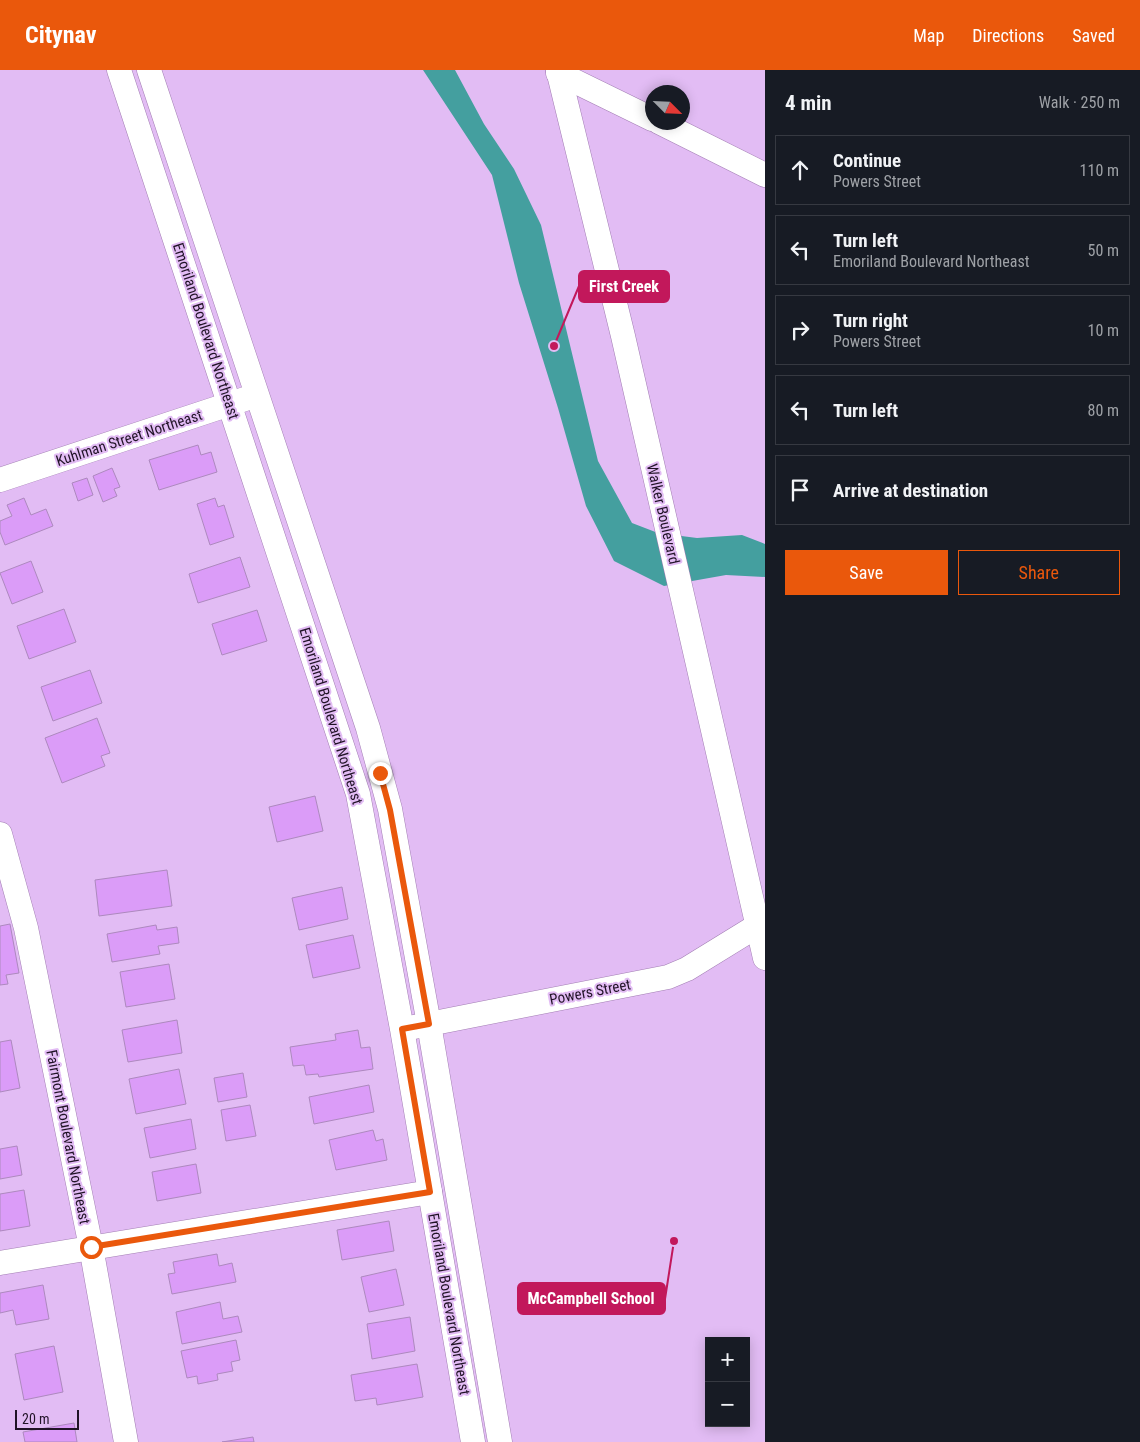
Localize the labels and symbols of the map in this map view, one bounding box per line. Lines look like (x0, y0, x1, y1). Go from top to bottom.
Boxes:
north arrow (645, 85, 690, 130)
street label: Emoriland Boulevard Northeast (169, 241, 243, 421)
callout: First Creek (579, 271, 669, 302)
text: First Creek (589, 277, 659, 296)
street label: Kuhlman Street Northeast (54, 406, 204, 470)
street label: Walker Boulevard (643, 462, 683, 566)
street label: Emoriland Boulevard Northeast (295, 625, 367, 807)
route end (369, 762, 392, 785)
street label: Powers Street (548, 975, 632, 1009)
street label: Fairmont Boulevard Northeast (42, 1048, 94, 1226)
street label: Emoriland Boulevard Northeast (424, 1212, 474, 1396)
route start (80, 1236, 103, 1259)
callout: McCampbell School (518, 1283, 665, 1314)
text: McCampbell School (527, 1289, 655, 1308)
scale bar (15, 1407, 79, 1430)

